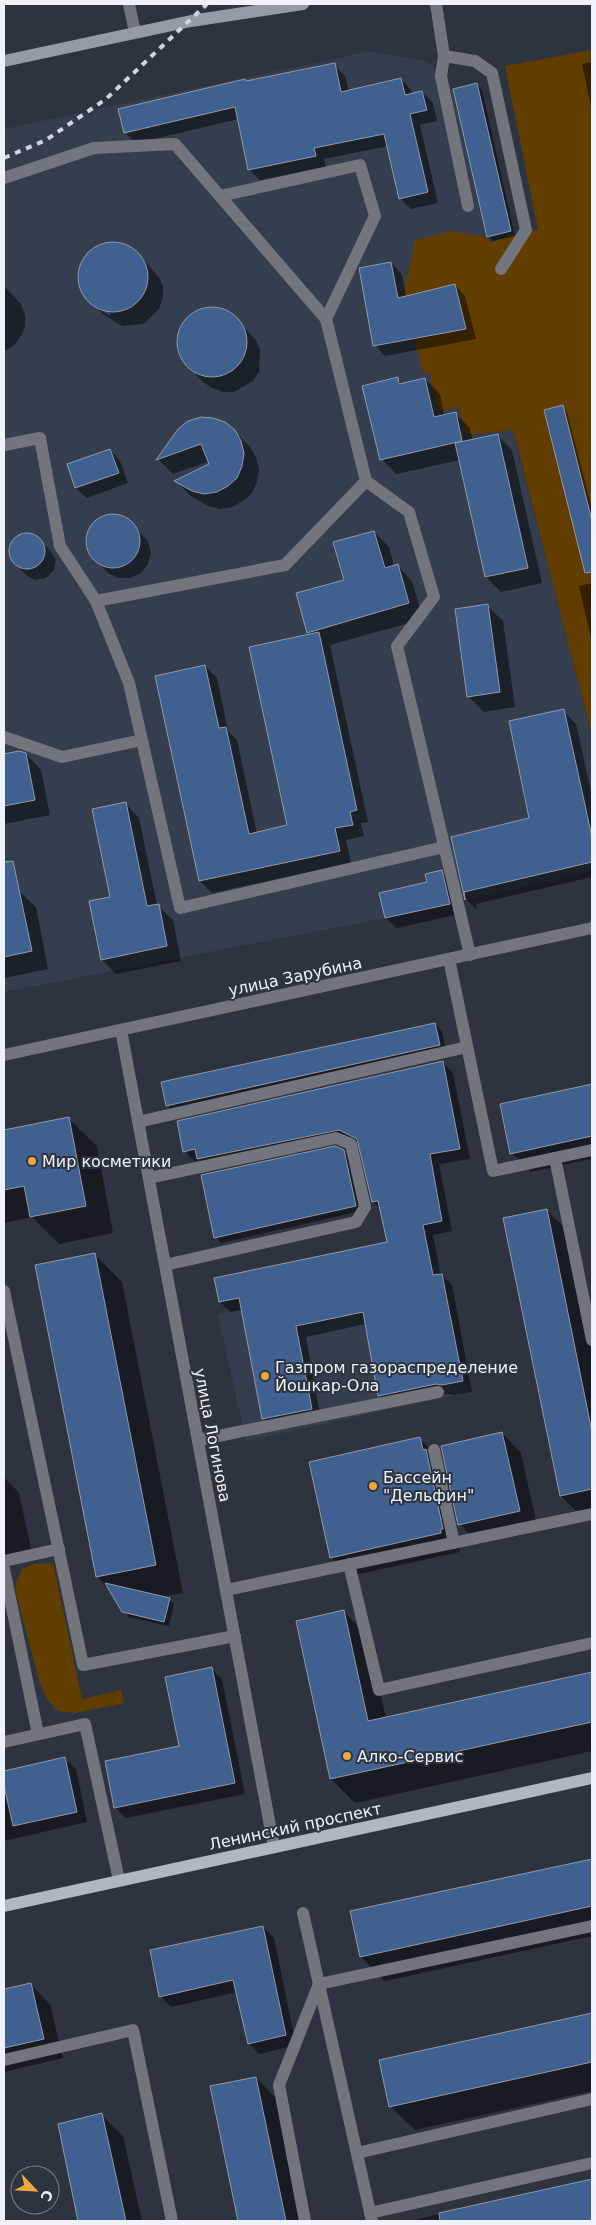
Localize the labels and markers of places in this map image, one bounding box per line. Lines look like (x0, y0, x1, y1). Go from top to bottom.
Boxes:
place label: Мир косметики (42, 1152, 171, 1171)
marker: Мир косметики (26, 1155, 38, 1167)
place label: Газпром газораспределение Йошкар-Ола (275, 1358, 518, 1395)
marker: Газпром газораспределение Йошкар-Ола (259, 1370, 271, 1382)
place label: Бассейн "Дельфин" (383, 1468, 474, 1505)
marker: Бассейн "Дельфин" (367, 1480, 379, 1492)
place label: Алко-Сервис (357, 1747, 463, 1766)
marker: Алко-Сервис (341, 1750, 353, 1762)

